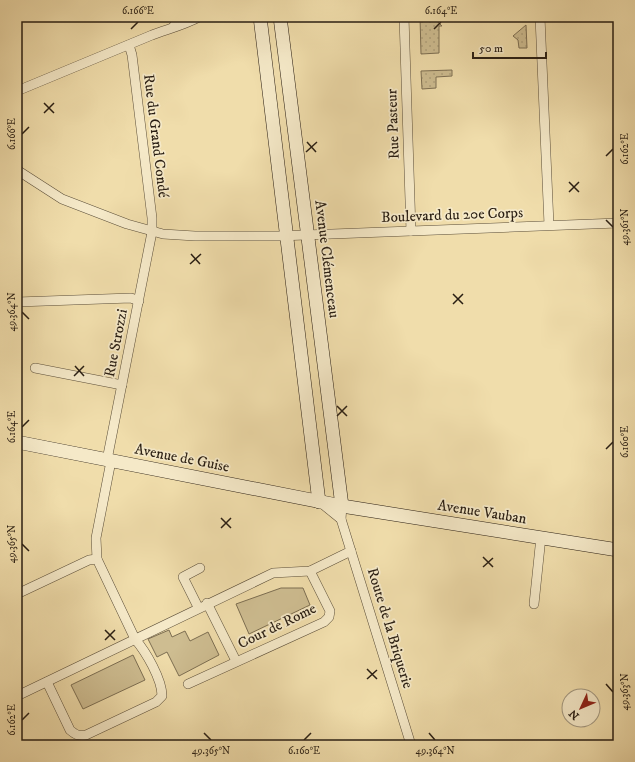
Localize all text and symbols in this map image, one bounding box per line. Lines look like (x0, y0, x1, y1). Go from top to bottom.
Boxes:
text: 6.166°E (122, 5, 154, 17)
text: 6.164°E (425, 5, 457, 17)
scale bar (473, 34, 546, 60)
text: 50 m (479, 41, 503, 56)
street label: Rue du Grand Condé (139, 73, 173, 200)
street label: Rue Pasteur (382, 88, 404, 160)
text: 6.166°E (6, 118, 18, 150)
text: 6.162°E (619, 133, 631, 165)
street label: Avenue Clémenceau (310, 199, 344, 319)
street label: Boulevard du 20e Corps (381, 203, 523, 227)
text: 49.361°N (619, 208, 631, 246)
text: 49.364°N (6, 292, 18, 332)
street label: Rue Strozzi (100, 307, 132, 379)
text: 6.164°E (6, 411, 18, 443)
text: 6.160°E (619, 426, 631, 458)
street label: Avenue de Guise (133, 439, 231, 477)
street label: Avenue Vauban (436, 496, 528, 528)
text: 49.365°N (6, 525, 18, 563)
street label: Route de la Briquerie (363, 565, 417, 691)
street label: Cour de Rome (235, 599, 319, 653)
text: 49.363°N (619, 673, 631, 711)
north arrow (561, 688, 601, 728)
text: 6.162°E (6, 704, 18, 736)
text: N (566, 706, 583, 722)
text: 49.365°N (192, 745, 230, 757)
text: 6.160°E (288, 745, 320, 757)
text: 49.364°N (415, 745, 455, 757)

